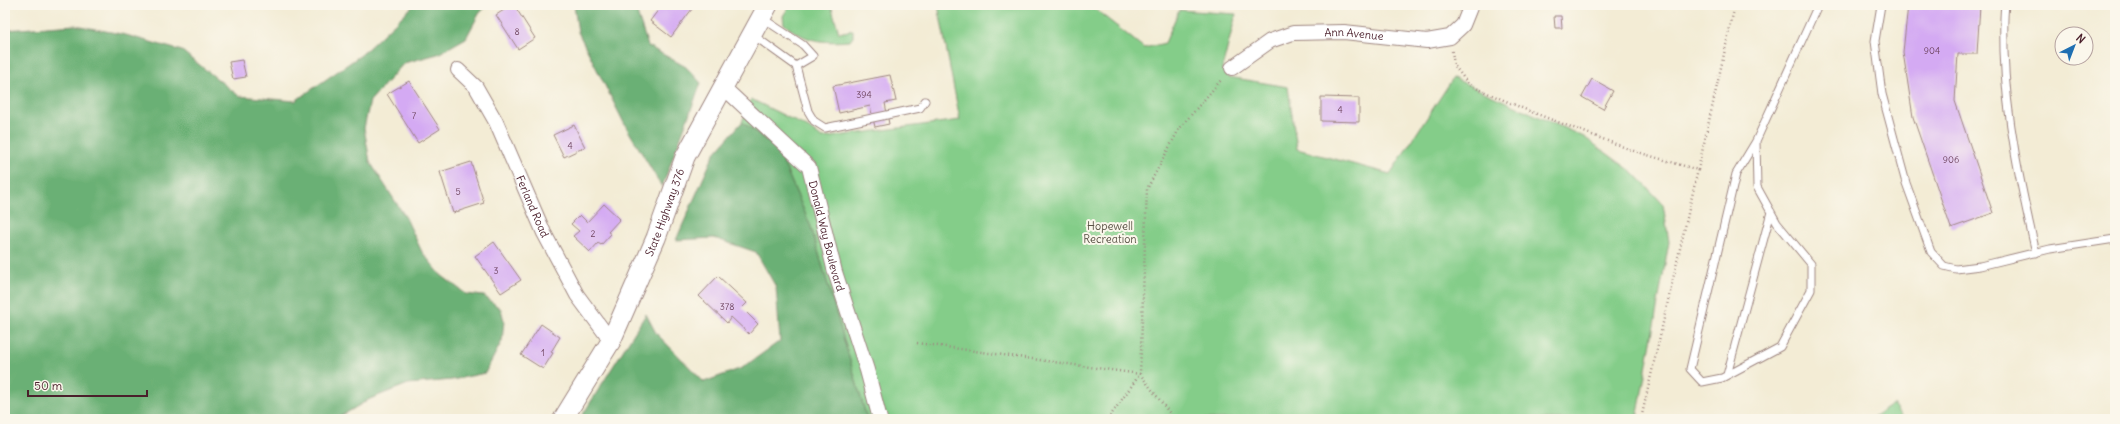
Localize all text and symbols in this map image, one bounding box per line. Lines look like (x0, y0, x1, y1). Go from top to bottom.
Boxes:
street label: Ann Avenue (1324, 25, 1384, 43)
house number: 8 (514, 26, 520, 37)
north arrow (2054, 26, 2094, 66)
text: N (2073, 31, 2088, 46)
house number: 904 (1924, 45, 1940, 56)
house number: 394 (856, 89, 872, 100)
house number: 4 (1337, 104, 1343, 115)
house number: 7 (412, 110, 417, 121)
house number: 4 (567, 140, 573, 151)
house number: 906 (1943, 154, 1959, 165)
street label: State Highway 376 (642, 167, 687, 258)
street label: Ferland Road (513, 173, 552, 240)
street label: Donald Way Boulevard (806, 179, 848, 293)
house number: 5 (455, 186, 461, 197)
park label: Hopewell Recreation (1083, 219, 1137, 246)
house number: 2 (591, 228, 596, 239)
house number: 3 (493, 265, 499, 276)
house number: 378 (720, 301, 734, 312)
house number: 1 (541, 347, 545, 358)
scale bar (28, 372, 147, 398)
text: 50 m (34, 378, 63, 393)

